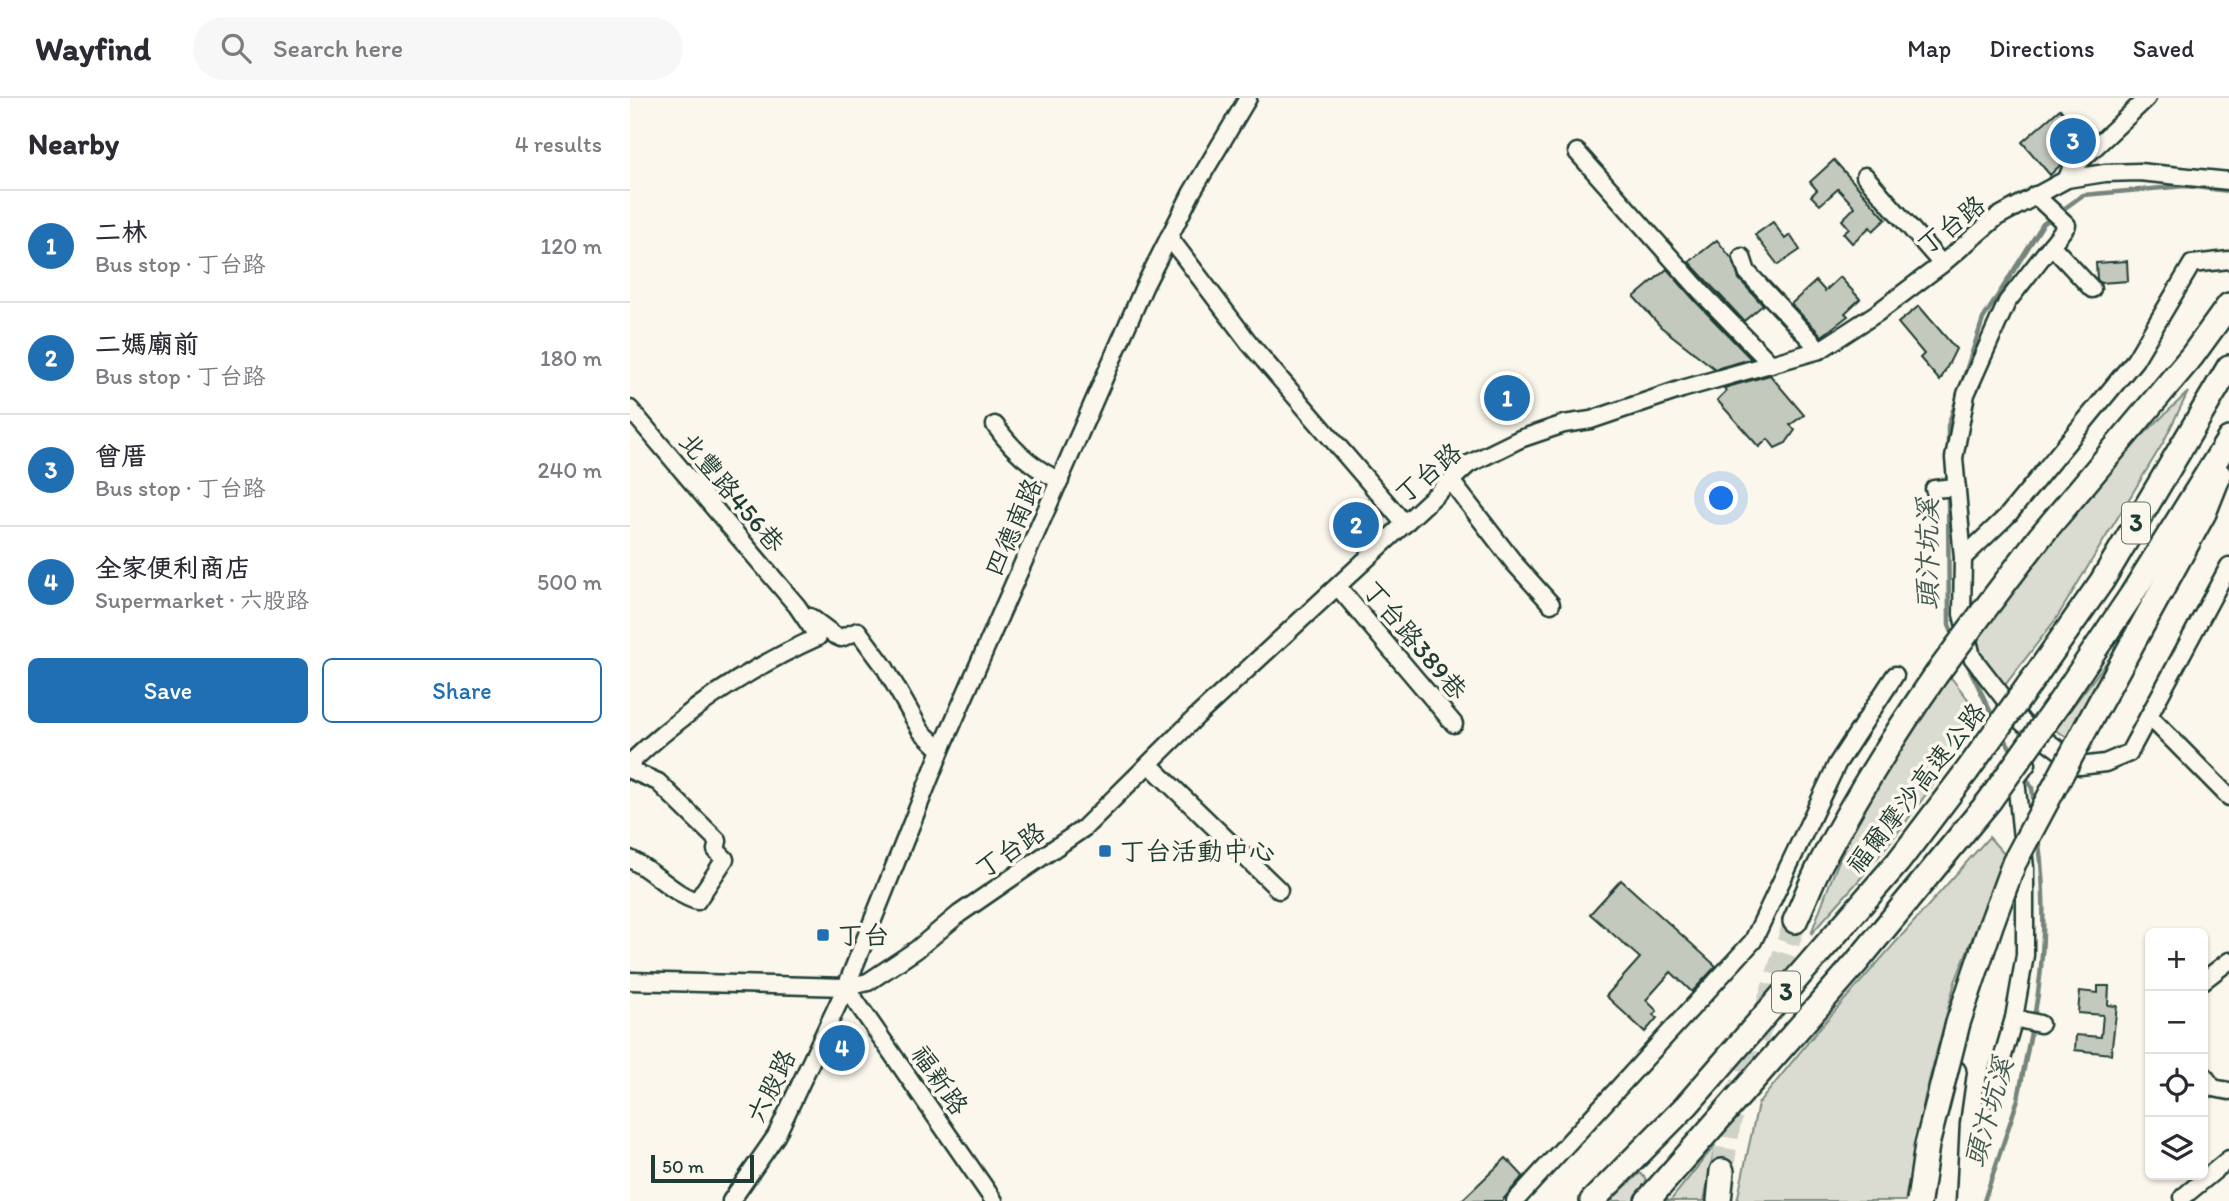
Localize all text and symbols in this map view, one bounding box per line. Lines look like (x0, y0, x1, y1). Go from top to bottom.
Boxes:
search box (193, 17, 683, 80)
text: Wayfind (35, 29, 151, 68)
icon: search (217, 29, 255, 67)
text: Search here (273, 32, 403, 64)
text: Map (1907, 34, 1951, 63)
text: Directions (1989, 34, 2095, 63)
text: Saved (2133, 34, 2194, 63)
pin: 3 (2050, 115, 2096, 167)
text: Nearby (28, 125, 119, 162)
text: 4 results (515, 130, 602, 158)
street label: 丁台路 (1910, 188, 1992, 262)
text: 二林 (95, 216, 147, 248)
text: 1 (46, 232, 56, 260)
text: 120 m (541, 232, 602, 260)
text: Bus stop · 丁台路 (95, 250, 266, 278)
text: 二媽廟前 (95, 328, 199, 360)
text: 2 (45, 344, 57, 372)
text: 180 m (540, 344, 602, 372)
text: Bus stop · 丁台路 (95, 362, 266, 390)
pin: 1 (1484, 372, 1530, 424)
street label: 北豐路456巷 (672, 425, 792, 559)
street label: 丁台路 (1388, 436, 1468, 510)
text: 曾厝 (95, 440, 147, 472)
text: 3 (45, 456, 57, 484)
text: 240 m (537, 456, 602, 484)
street label: 四德南路 (977, 473, 1049, 581)
text: Bus stop · 丁台路 (95, 474, 266, 502)
your location (1704, 481, 1738, 515)
water label: 頭汴坑溪 (1910, 496, 1944, 610)
pin: 2 (1333, 499, 1379, 551)
road number: 3 (2122, 502, 2150, 544)
text: 全家便利商店 (95, 552, 251, 584)
text: 4 (44, 568, 58, 596)
text: 500 m (537, 568, 602, 596)
street label: 丁台路389巷 (1356, 574, 1474, 706)
text: Supermarket · 六股路 (95, 586, 309, 614)
button: Save (28, 658, 308, 723)
button: Share (322, 658, 602, 723)
street label: 福爾摩沙高速公路 (1839, 696, 1993, 880)
street label: 丁台路 (969, 815, 1051, 885)
place label: 丁台活動中心 (1119, 835, 1275, 867)
marker: 丁台活動中心 (1097, 843, 1113, 859)
place label: 丁台 (837, 919, 889, 951)
marker: 丁台 (815, 927, 831, 943)
map controls (2145, 928, 2208, 1180)
button: + (2145, 928, 2208, 991)
road number: 3 (1772, 972, 1800, 1012)
button: − (2145, 991, 2208, 1054)
pin: 4 (819, 1022, 865, 1074)
street label: 福新路 (905, 1039, 975, 1121)
street label: 六股路 (740, 1044, 802, 1128)
water label: 頭汴坑溪 (1956, 1052, 2020, 1171)
button: locate (2145, 1054, 2208, 1117)
button: layers (2145, 1117, 2208, 1180)
scale bar (651, 1152, 754, 1184)
text: 50 m (662, 1155, 704, 1178)

